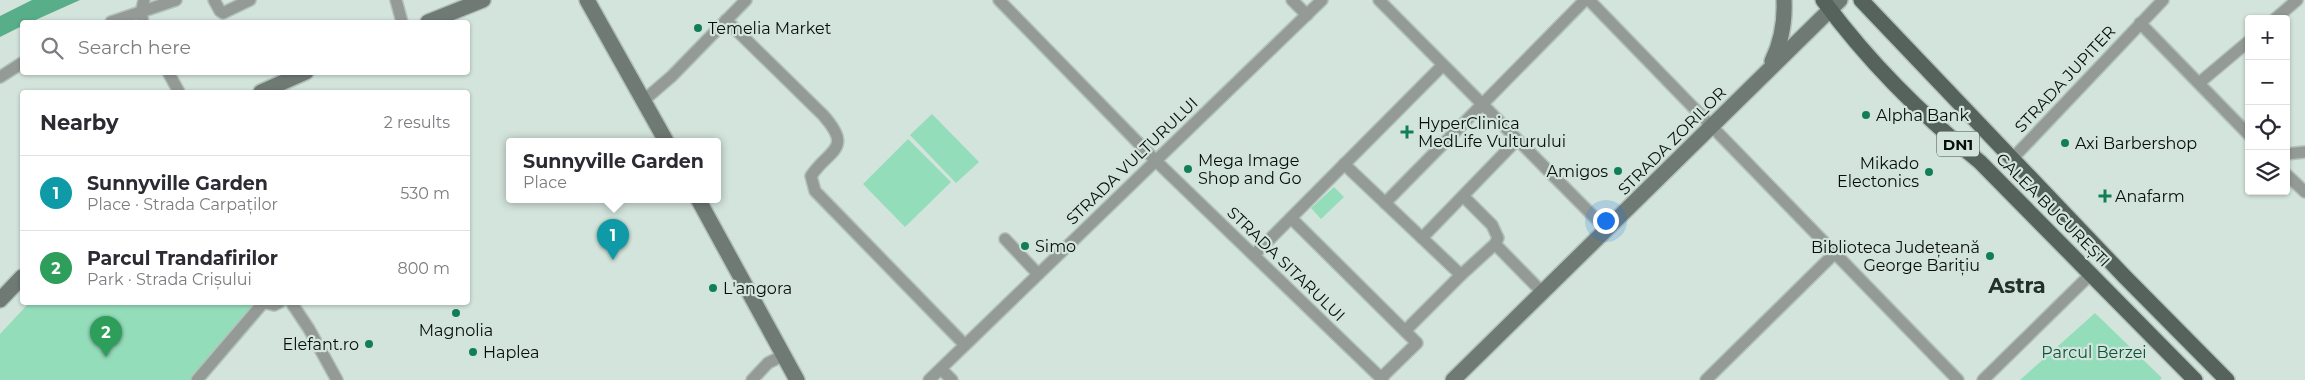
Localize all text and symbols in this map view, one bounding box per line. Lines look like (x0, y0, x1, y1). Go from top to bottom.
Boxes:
map controls (2245, 15, 2290, 195)
button: + (2245, 15, 2290, 60)
place label: Temelia Market (708, 19, 832, 38)
search box (20, 20, 470, 75)
marker: Temelia Market (692, 22, 704, 34)
street label: STRADA JUPITER (2011, 22, 2119, 136)
icon: search (38, 34, 66, 62)
text: Search here (78, 36, 191, 59)
button: − (2245, 60, 2290, 105)
street label: STRADA ZORILOR (1614, 83, 1730, 199)
street label: STRADA VULTURULUI (1062, 93, 1202, 229)
button: locate (2245, 105, 2290, 150)
place label: Alpha Bank (1876, 106, 1969, 125)
marker: Alpha Bank (1860, 109, 1872, 121)
text: Nearby (40, 110, 119, 135)
text: 2 results (384, 113, 450, 132)
place label: HyperClinica MedLife Vulturului (1418, 114, 1566, 151)
marker: HyperClinica MedLife Vulturului (1400, 125, 1414, 139)
road number: DN1 (1937, 132, 1979, 156)
place label: Axi Barbershop (2075, 134, 2197, 153)
marker: Axi Barbershop (2059, 137, 2071, 149)
popup (506, 138, 721, 203)
street label: CALEA BUCUREȘTI (1991, 149, 2114, 272)
text: Sunnyville Garden (523, 150, 704, 173)
button: layers (2245, 150, 2290, 195)
place label: Mega Image Shop and Go (1198, 151, 1301, 188)
place label: Mikado Electonics (1837, 154, 1919, 191)
place label: Amigos (1546, 162, 1608, 181)
marker: Mega Image Shop and Go (1182, 163, 1194, 175)
marker: Amigos (1612, 165, 1624, 177)
marker: Mikado Electonics (1923, 166, 1935, 178)
text: Sunnyville Garden (87, 172, 268, 195)
text: Place (523, 173, 567, 192)
text: 1 (53, 184, 59, 203)
text: 530 m (400, 184, 450, 203)
place label: Anafarm (2115, 187, 2185, 206)
marker: Anafarm (2099, 190, 2111, 202)
text: Place · Strada Carpaților (87, 195, 278, 214)
street label: STRADA SITARULUI (1223, 203, 1349, 325)
your location (1593, 208, 1619, 234)
pin: 1 (597, 219, 629, 260)
place label: Simo (1035, 237, 1076, 256)
place label: Biblioteca Județeană George Barițiu (1811, 238, 1980, 276)
marker: Simo (1019, 240, 1031, 252)
text: Parcul Trandafirilor (87, 247, 278, 270)
marker: Biblioteca Județeană George Barițiu (1984, 250, 1996, 262)
text: 2 (51, 259, 61, 278)
text: 800 m (397, 259, 450, 278)
text: Park · Strada Crișului (87, 270, 252, 289)
district label: Astra (1987, 273, 2046, 298)
place label: L'angora (723, 279, 792, 298)
marker: L'angora (707, 282, 719, 294)
marker: Magnolia (450, 307, 462, 319)
pin: 2 (90, 316, 122, 357)
place label: Magnolia (419, 321, 493, 340)
place label: Elefant.ro (283, 335, 359, 354)
marker: Elefant.ro (363, 338, 375, 350)
place label: Haplea (483, 343, 539, 362)
park label: Parcul Berzei (2041, 343, 2147, 362)
marker: Haplea (467, 346, 479, 358)

